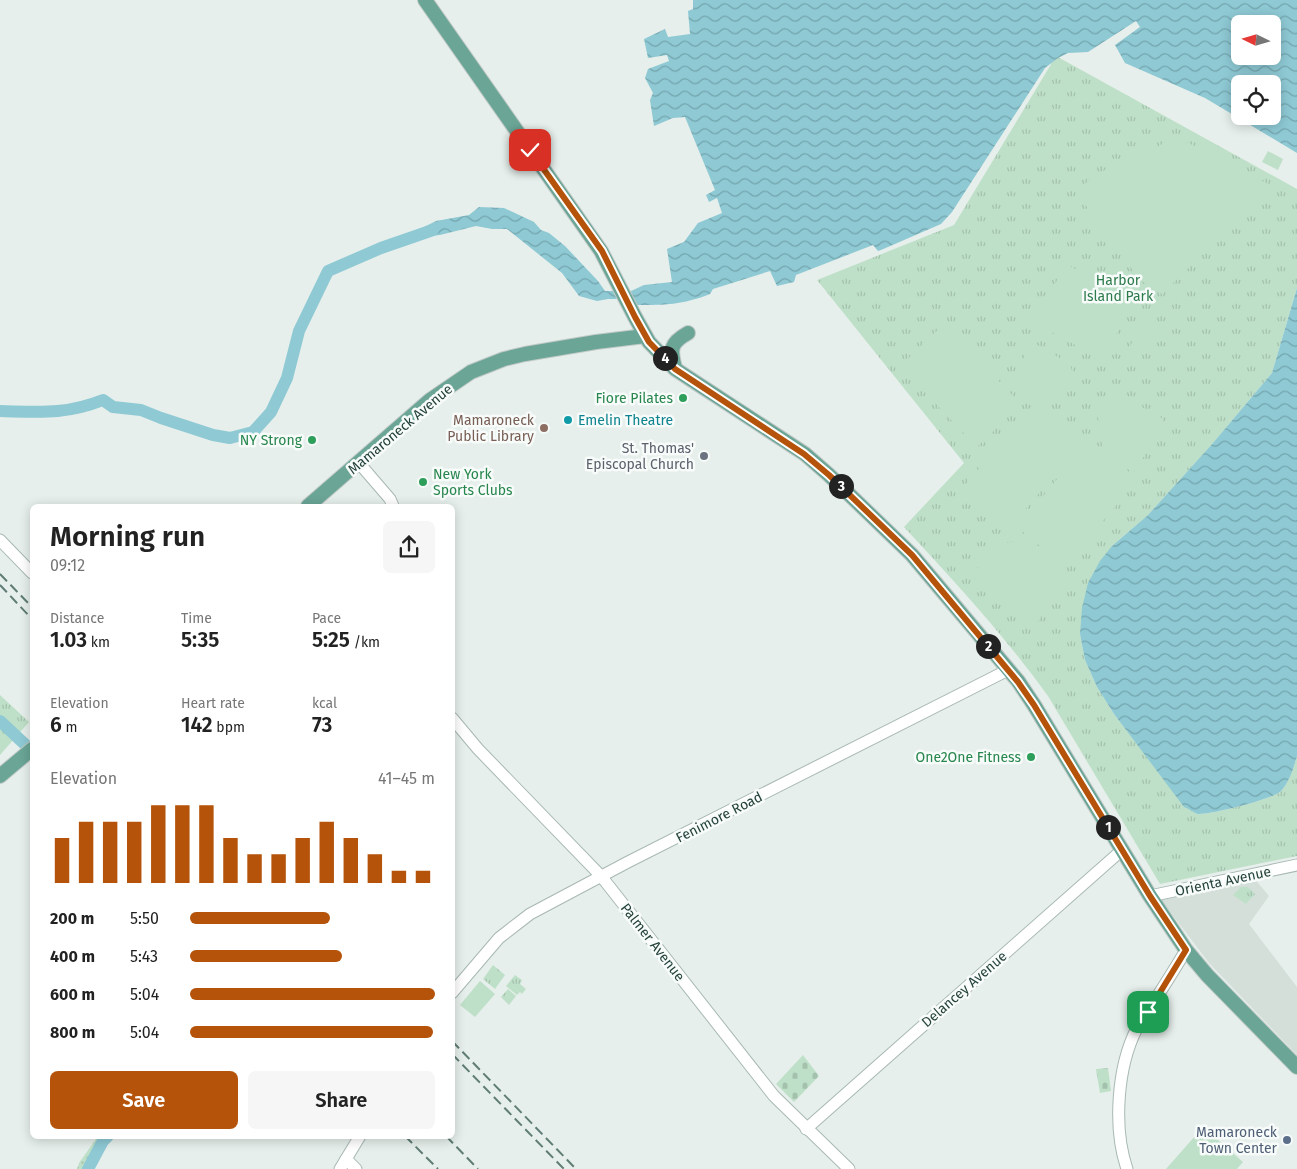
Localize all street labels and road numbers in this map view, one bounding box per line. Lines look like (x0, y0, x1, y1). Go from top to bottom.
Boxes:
street label: Mamaroneck Avenue (345, 381, 456, 478)
street label: Fenimore Road (673, 788, 765, 847)
street label: Orienta Avenue (1174, 863, 1273, 900)
street label: Palmer Avenue (617, 900, 688, 985)
street label: Delancey Avenue (918, 948, 1010, 1031)

